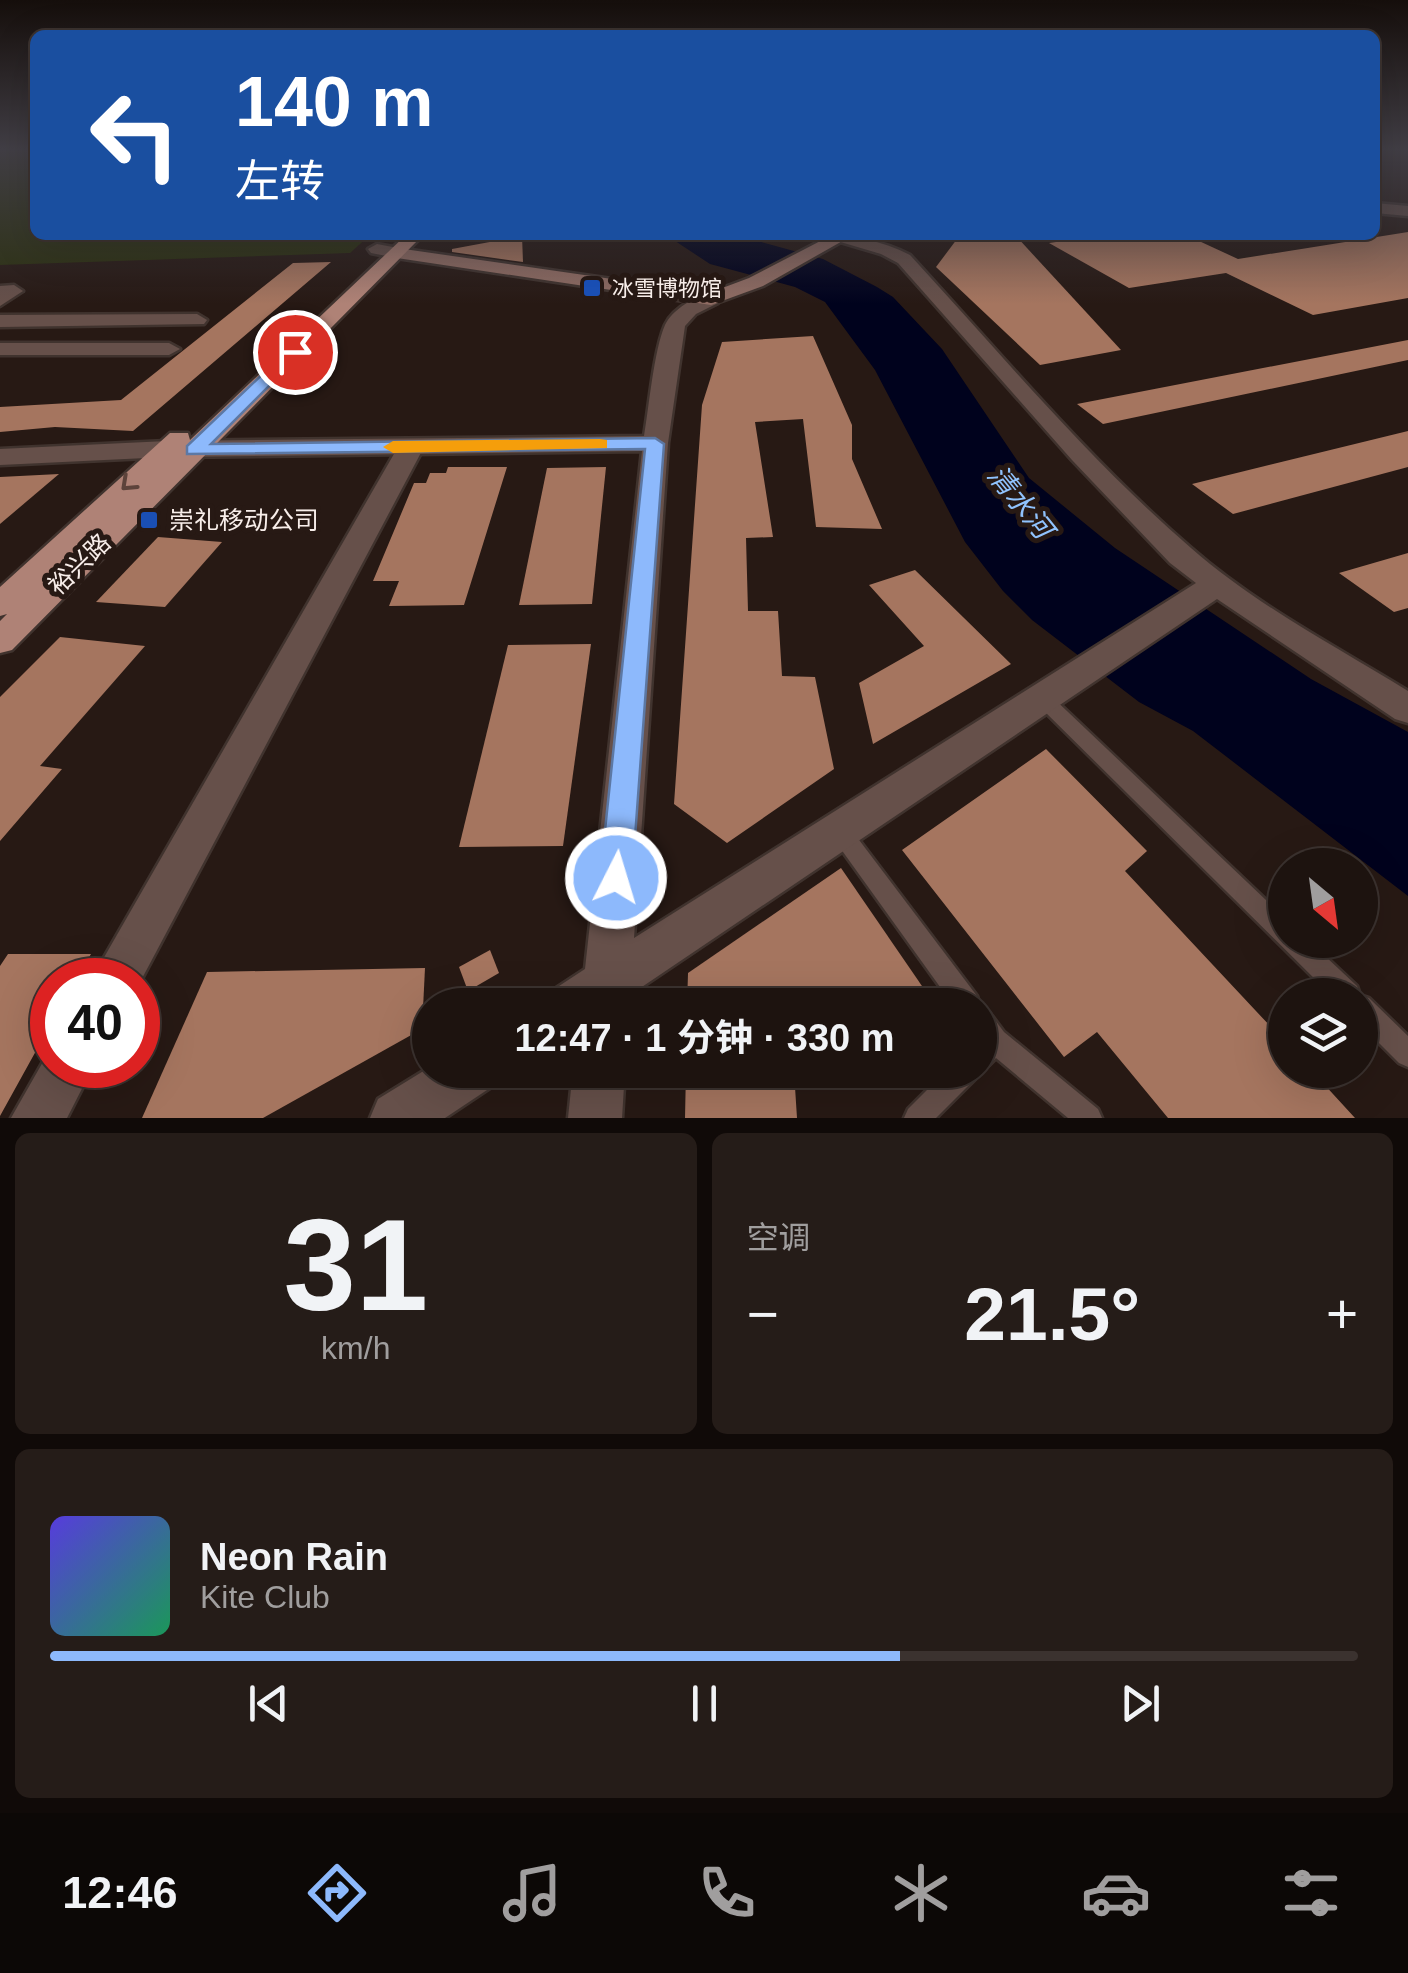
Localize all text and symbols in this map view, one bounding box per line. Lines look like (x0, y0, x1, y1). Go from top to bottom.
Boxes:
text: 140 m (235, 63, 433, 141)
icon: left (70, 70, 200, 200)
text: 左转 (235, 156, 325, 207)
place label: 冰雪博物馆 (612, 276, 722, 301)
marker: 冰雪博物馆 (581, 277, 603, 299)
pin (253, 310, 338, 395)
icon: arrive (268, 325, 323, 380)
water label: 清水河 (982, 460, 1062, 548)
one-way arrow (121, 473, 140, 491)
place label: 崇礼移动公司 (169, 506, 319, 534)
marker: 崇礼移动公司 (138, 509, 160, 531)
street label: 裕兴路 (42, 528, 116, 600)
position arrow (564, 826, 668, 930)
north arrow (1268, 848, 1378, 958)
map controls (1268, 848, 1378, 1088)
speed limit sign: 40 (30, 958, 160, 1088)
button: layers (1268, 978, 1378, 1088)
text: 12:47 · 1 分钟 · 330 m (514, 1017, 895, 1059)
text: 31 (283, 1192, 428, 1338)
text: 空调 (747, 1220, 811, 1256)
text: 21.5° (964, 1272, 1140, 1356)
text: − (747, 1283, 779, 1345)
text: + (1326, 1283, 1358, 1345)
text: km/h (321, 1330, 390, 1366)
text: Neon Rain (200, 1536, 388, 1578)
text: Kite Club (200, 1579, 330, 1615)
icon: previous (241, 1676, 296, 1731)
icon: pause (677, 1676, 732, 1731)
icon: next (1113, 1676, 1168, 1731)
icon: directions (302, 1858, 372, 1928)
icon: music (497, 1858, 567, 1928)
icon: phone (692, 1858, 762, 1928)
icon: climate (886, 1858, 956, 1928)
icon: car (1081, 1858, 1151, 1928)
icon: filters (1276, 1858, 1346, 1928)
text: 12:46 (62, 1867, 177, 1918)

